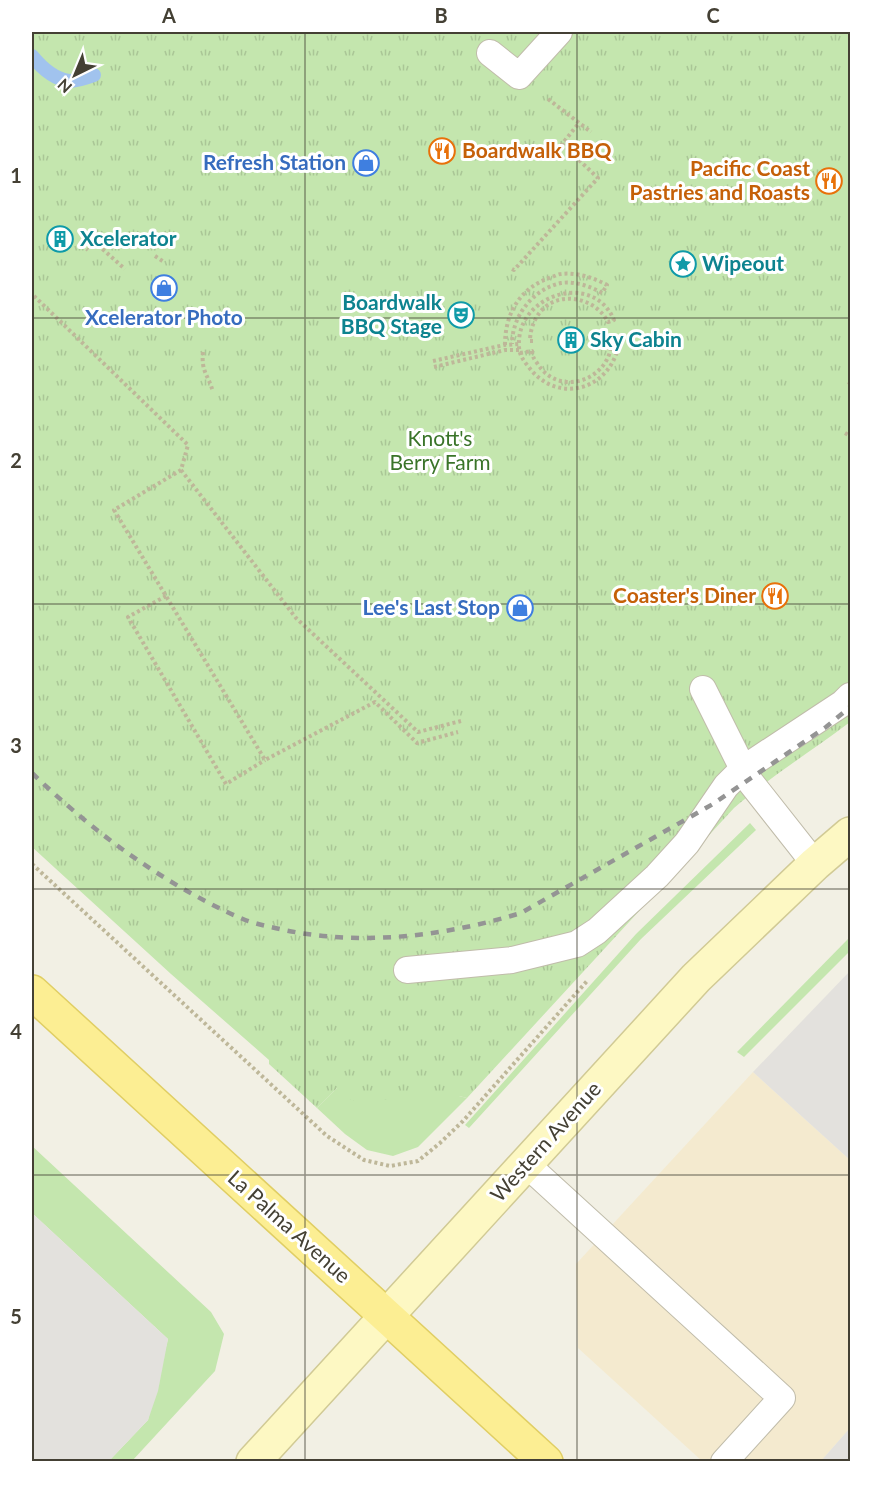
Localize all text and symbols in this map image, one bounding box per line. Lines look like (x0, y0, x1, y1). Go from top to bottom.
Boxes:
text: A (161, 3, 176, 27)
text: B (434, 3, 448, 27)
text: C (706, 3, 720, 27)
north arrow (45, 45, 105, 105)
text: N (53, 75, 75, 97)
restaurant icon: Boardwalk BBQ (427, 136, 457, 166)
place label: Boardwalk BBQ (462, 137, 611, 162)
shop icon: Refresh Station (351, 148, 381, 178)
place label: Refresh Station (203, 149, 346, 174)
place label: Pacific Coast Pastries and Roasts (630, 155, 810, 204)
text: 1 (10, 163, 22, 187)
restaurant icon: Pacific Coast Pastries and Roasts (814, 166, 844, 196)
building icon: Xcelerator (45, 224, 75, 254)
place label: Xcelerator (80, 225, 177, 250)
place icon: Wipeout (668, 249, 698, 279)
place label: Wipeout (702, 250, 784, 275)
shop icon: Xcelerator Photo (149, 273, 179, 303)
place label: Boardwalk BBQ Stage (341, 289, 443, 338)
theatre icon: Boardwalk BBQ Stage (446, 300, 476, 330)
place label: Xcelerator Photo (85, 304, 243, 329)
building icon: Sky Cabin (556, 325, 586, 355)
place label: Sky Cabin (590, 326, 682, 351)
park label: Knott's Berry Farm (389, 425, 491, 474)
text: 2 (10, 448, 22, 472)
restaurant icon: Coaster's Diner (760, 581, 790, 611)
place label: Coaster's Diner (613, 582, 756, 607)
shop icon: Lee's Last Stop (505, 593, 535, 623)
place label: Lee's Last Stop (363, 594, 500, 619)
text: 3 (10, 733, 22, 757)
text: 4 (10, 1019, 22, 1043)
street label: Western Avenue (484, 1076, 605, 1206)
street label: La Palma Avenue (224, 1164, 356, 1287)
text: 5 (10, 1304, 22, 1328)

